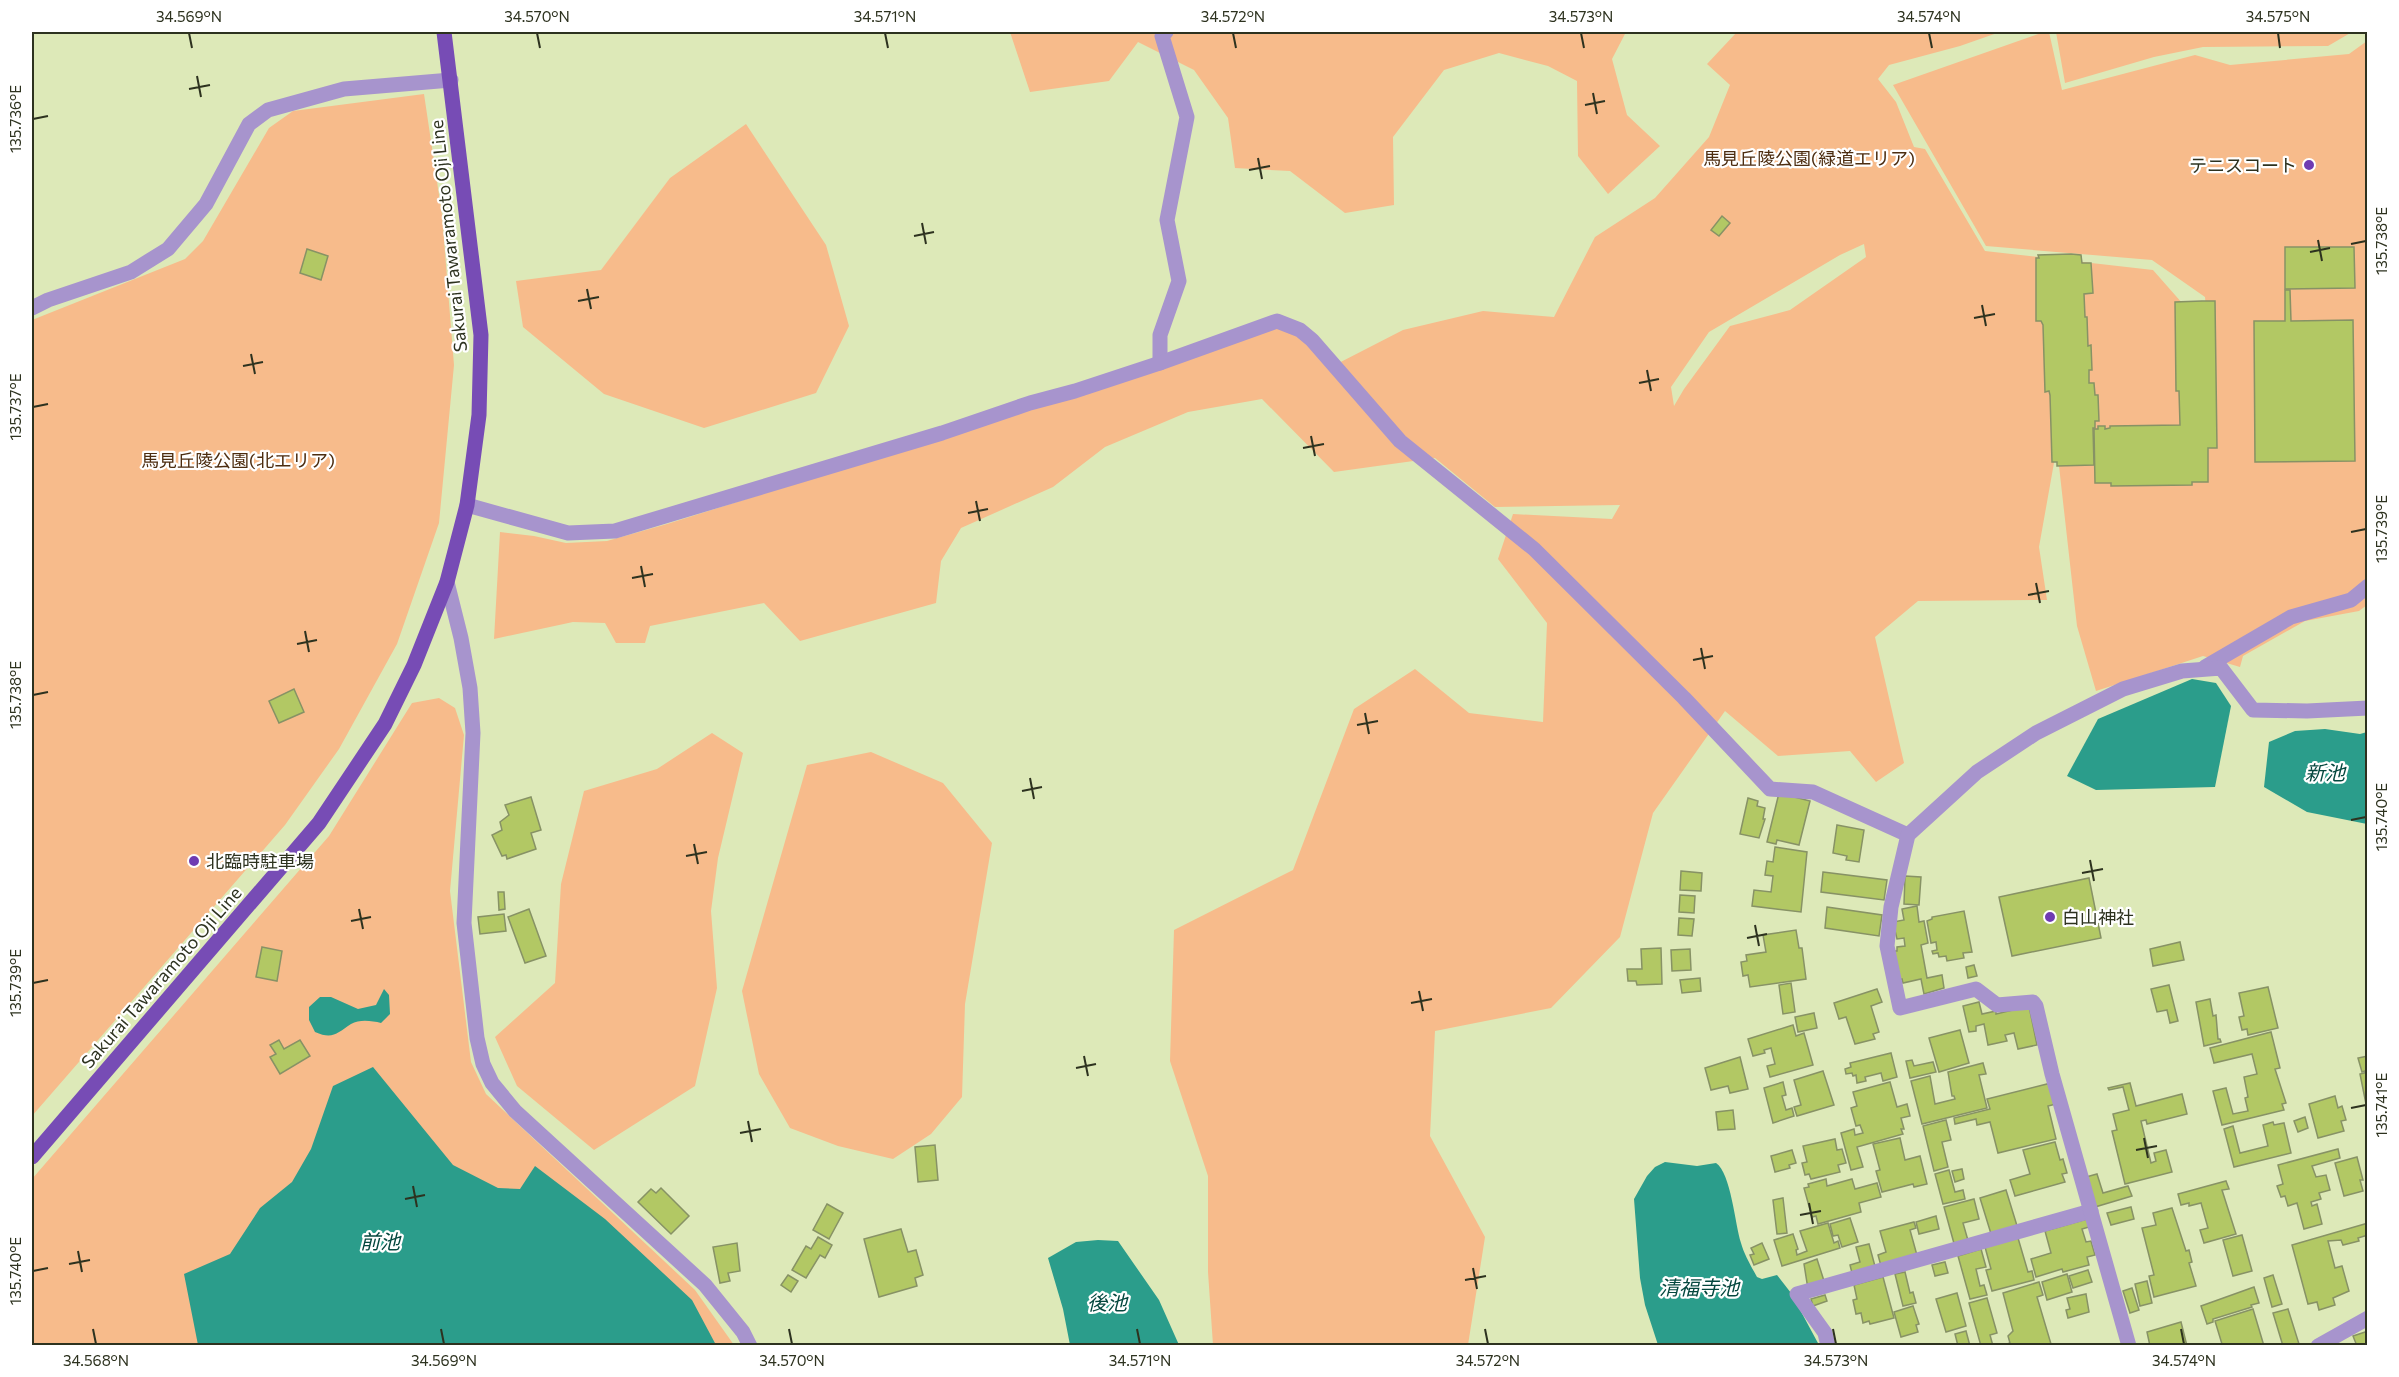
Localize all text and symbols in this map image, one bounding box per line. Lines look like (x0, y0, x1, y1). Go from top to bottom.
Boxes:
text: 34.569°N (156, 7, 222, 25)
text: 34.570°N (504, 7, 570, 25)
text: 34.571°N (854, 7, 916, 25)
text: 34.572°N (1201, 7, 1265, 25)
text: 34.573°N (1549, 7, 1613, 25)
text: 34.574°N (1897, 7, 1961, 25)
text: 34.575°N (2246, 7, 2310, 25)
text: 135.736°E (6, 85, 24, 153)
street label: Sakurai Tawaramoto Oji Line (425, 119, 471, 353)
park label: 馬見丘陵公園(緑道エリア) (1703, 147, 1915, 169)
place label: テニスコート (2189, 154, 2297, 176)
marker: テニスコート (2302, 158, 2316, 172)
text: 135.738°E (2372, 207, 2390, 275)
text: 135.737°E (6, 373, 24, 441)
park label: 馬見丘陵公園(北エリア) (141, 449, 335, 471)
text: 135.739°E (2372, 495, 2390, 563)
text: 135.738°E (6, 661, 24, 729)
water label: 新池 (2305, 760, 2347, 784)
text: 135.740°E (2372, 783, 2390, 851)
place label: 北臨時駐車場 (206, 850, 314, 872)
marker: 北臨時駐車場 (187, 854, 201, 868)
street label: Sakurai Tawaramoto Oji Line (76, 882, 246, 1072)
place label: 白山神社 (2062, 906, 2134, 928)
marker: 白山神社 (2043, 910, 2057, 924)
text: 135.739°E (6, 949, 24, 1017)
text: 135.741°E (2372, 1073, 2390, 1137)
water label: 前池 (360, 1229, 402, 1253)
text: 135.740°E (6, 1237, 24, 1305)
water label: 清福寺池 (1659, 1275, 1741, 1299)
water label: 後池 (1087, 1290, 1129, 1314)
text: 34.568°N (63, 1351, 129, 1369)
text: 34.569°N (411, 1351, 477, 1369)
text: 34.570°N (759, 1351, 825, 1369)
text: 34.571°N (1109, 1351, 1171, 1369)
text: 34.572°N (1456, 1351, 1520, 1369)
text: 34.573°N (1804, 1351, 1868, 1369)
text: 34.574°N (2152, 1351, 2216, 1369)

